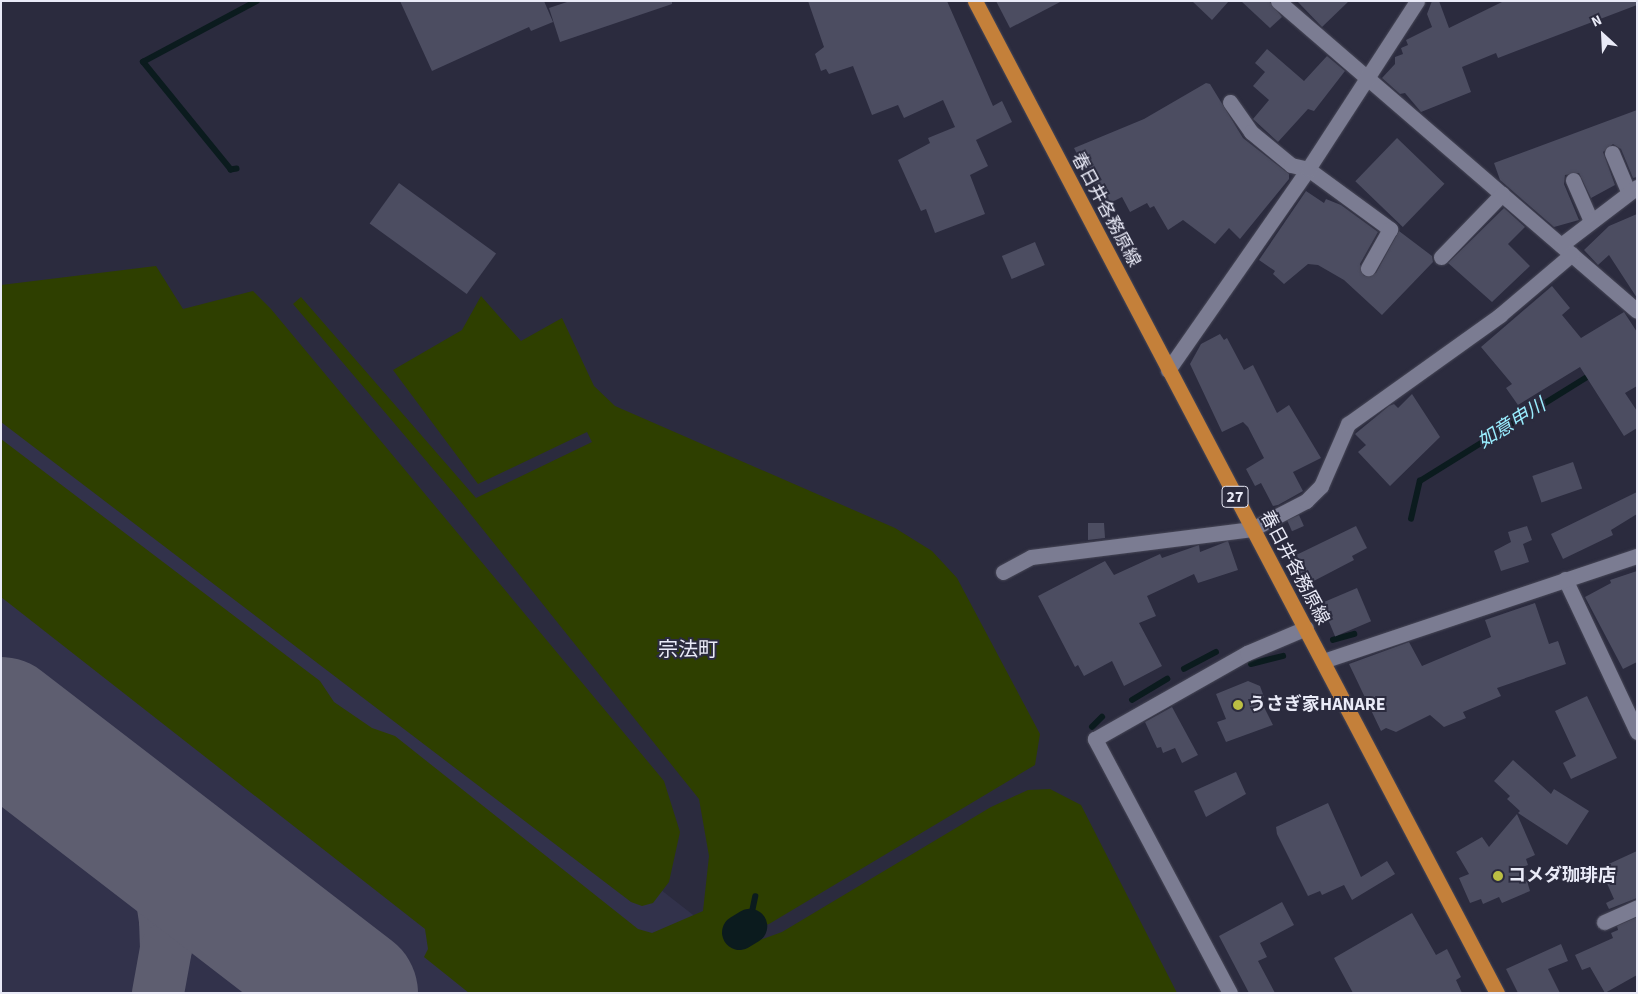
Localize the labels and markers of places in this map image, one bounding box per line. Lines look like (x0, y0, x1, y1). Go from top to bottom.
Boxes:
place label: うさぎ家HANARE (1248, 694, 1386, 716)
marker: うさぎ家HANARE (1232, 699, 1244, 711)
place label: コメダ珈琲店 (1508, 865, 1616, 887)
marker: コメダ珈琲店 (1492, 870, 1504, 882)

